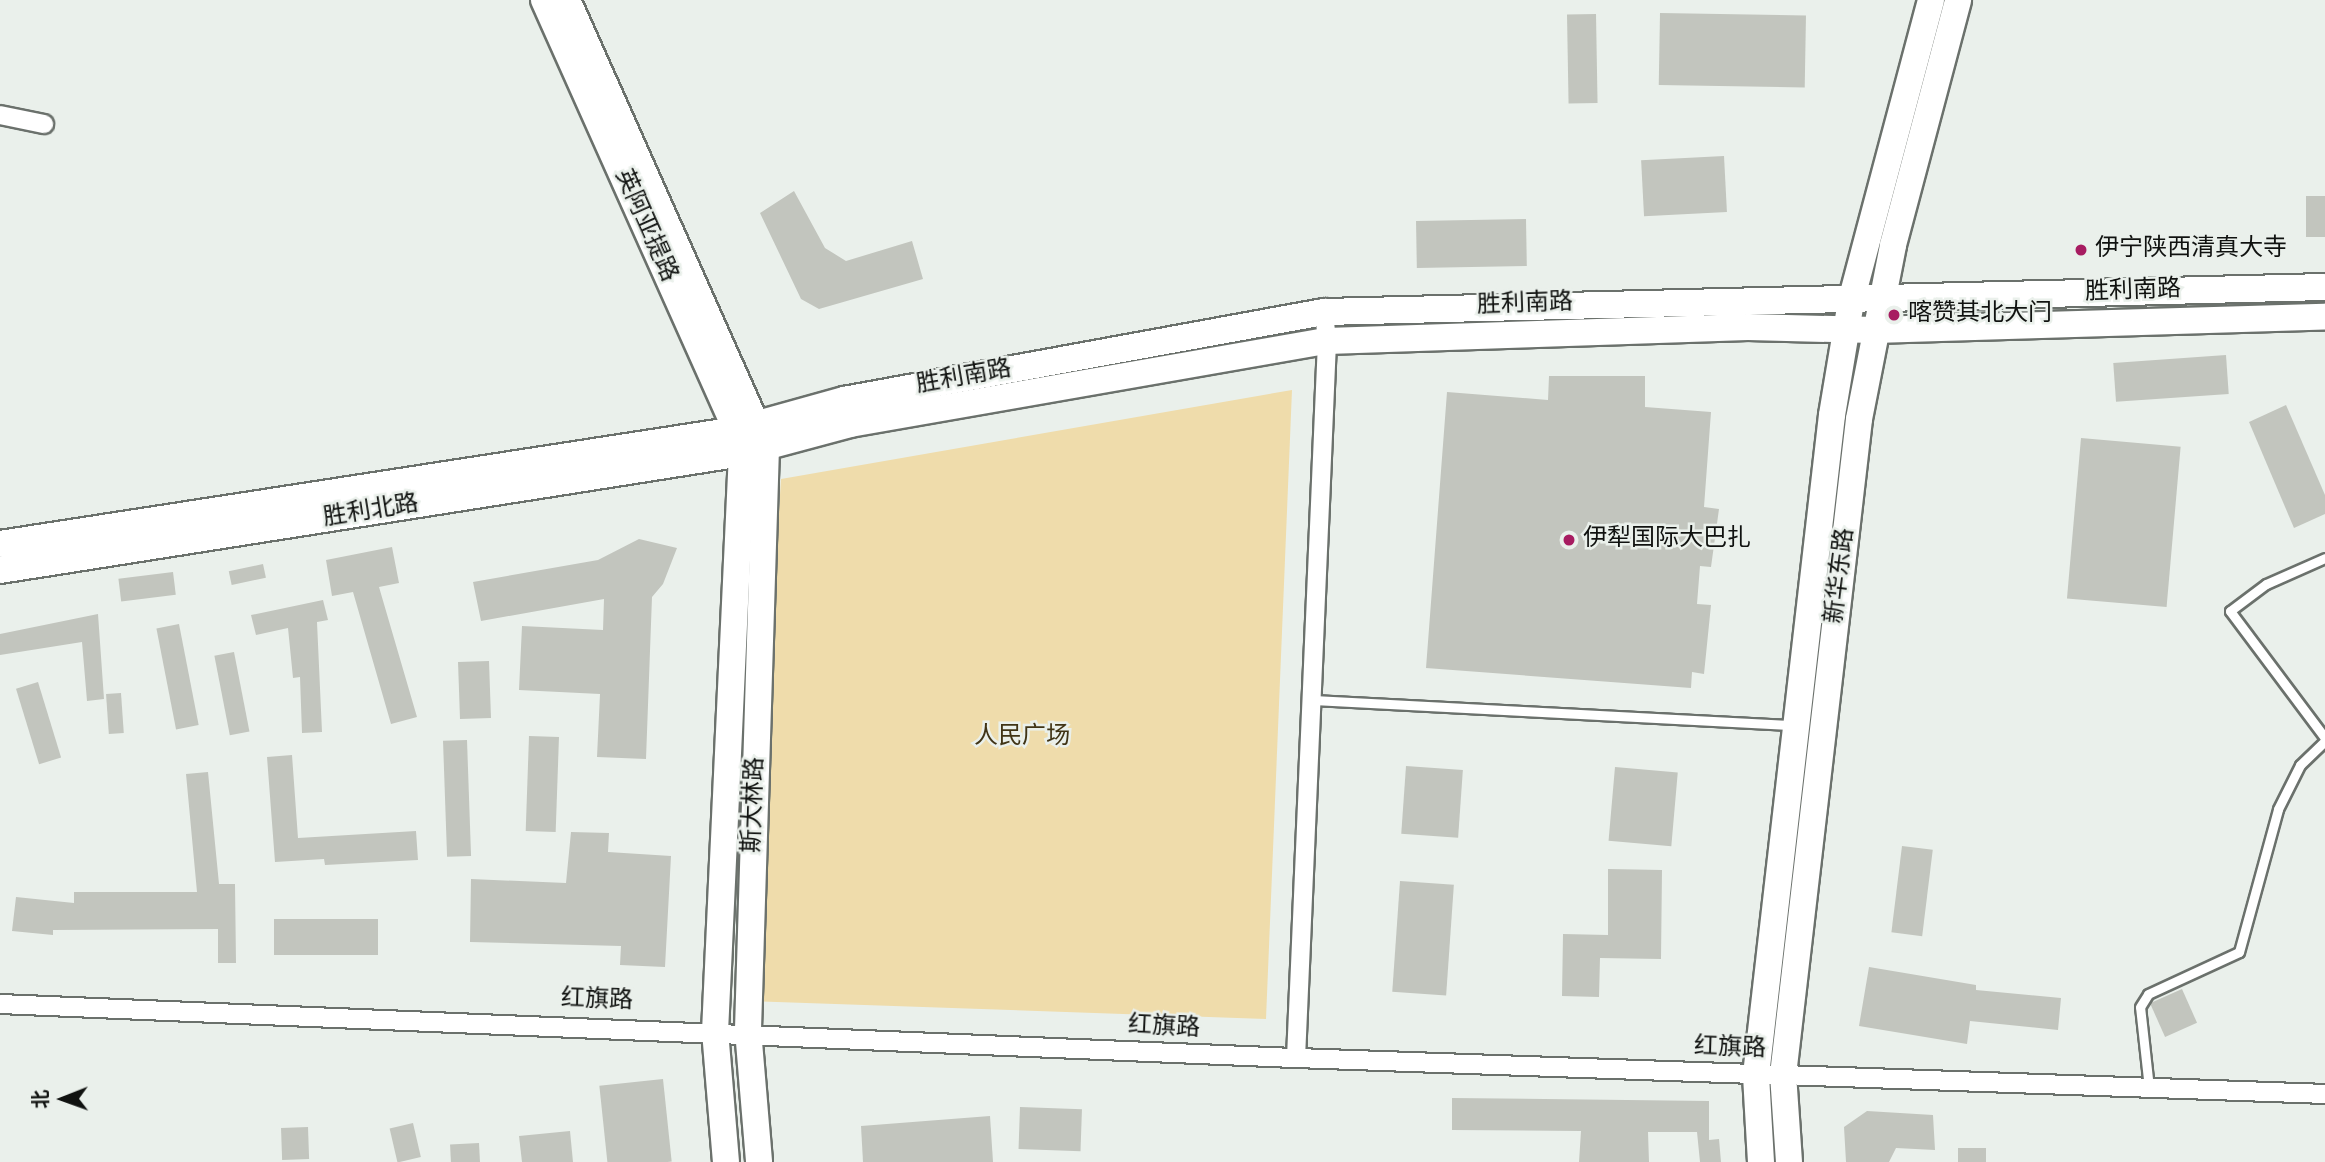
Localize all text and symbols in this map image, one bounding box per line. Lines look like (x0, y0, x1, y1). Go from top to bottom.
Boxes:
street label: 英阿亚提路 (607, 165, 683, 287)
place label: 伊宁陕西清真大寺 (2095, 236, 2287, 264)
marker: 伊宁陕西清真大寺 (2073, 242, 2089, 258)
street label: 胜利南路 (2085, 276, 2181, 308)
street label: 胜利南路 (1477, 289, 1573, 321)
place label: 喀赞其北大门 (1908, 301, 2052, 329)
marker: 喀赞其北大门 (1886, 307, 1902, 323)
street label: 胜利南路 (914, 355, 1014, 401)
street label: 胜利北路 (321, 490, 421, 534)
place label: 伊犁国际大巴扎 (1583, 526, 1751, 554)
street label: 新华东路 (1821, 527, 1861, 625)
marker: 伊犁国际大巴扎 (1561, 532, 1577, 548)
park label: 人民广场 (974, 724, 1070, 752)
street label: 斯大林路 (739, 757, 771, 853)
street label: 红旗路 (561, 985, 633, 1017)
street label: 红旗路 (1127, 1012, 1201, 1044)
street label: 红旗路 (1694, 1033, 1766, 1065)
north arrow (28, 1064, 98, 1134)
text: 北 (30, 1090, 54, 1109)

